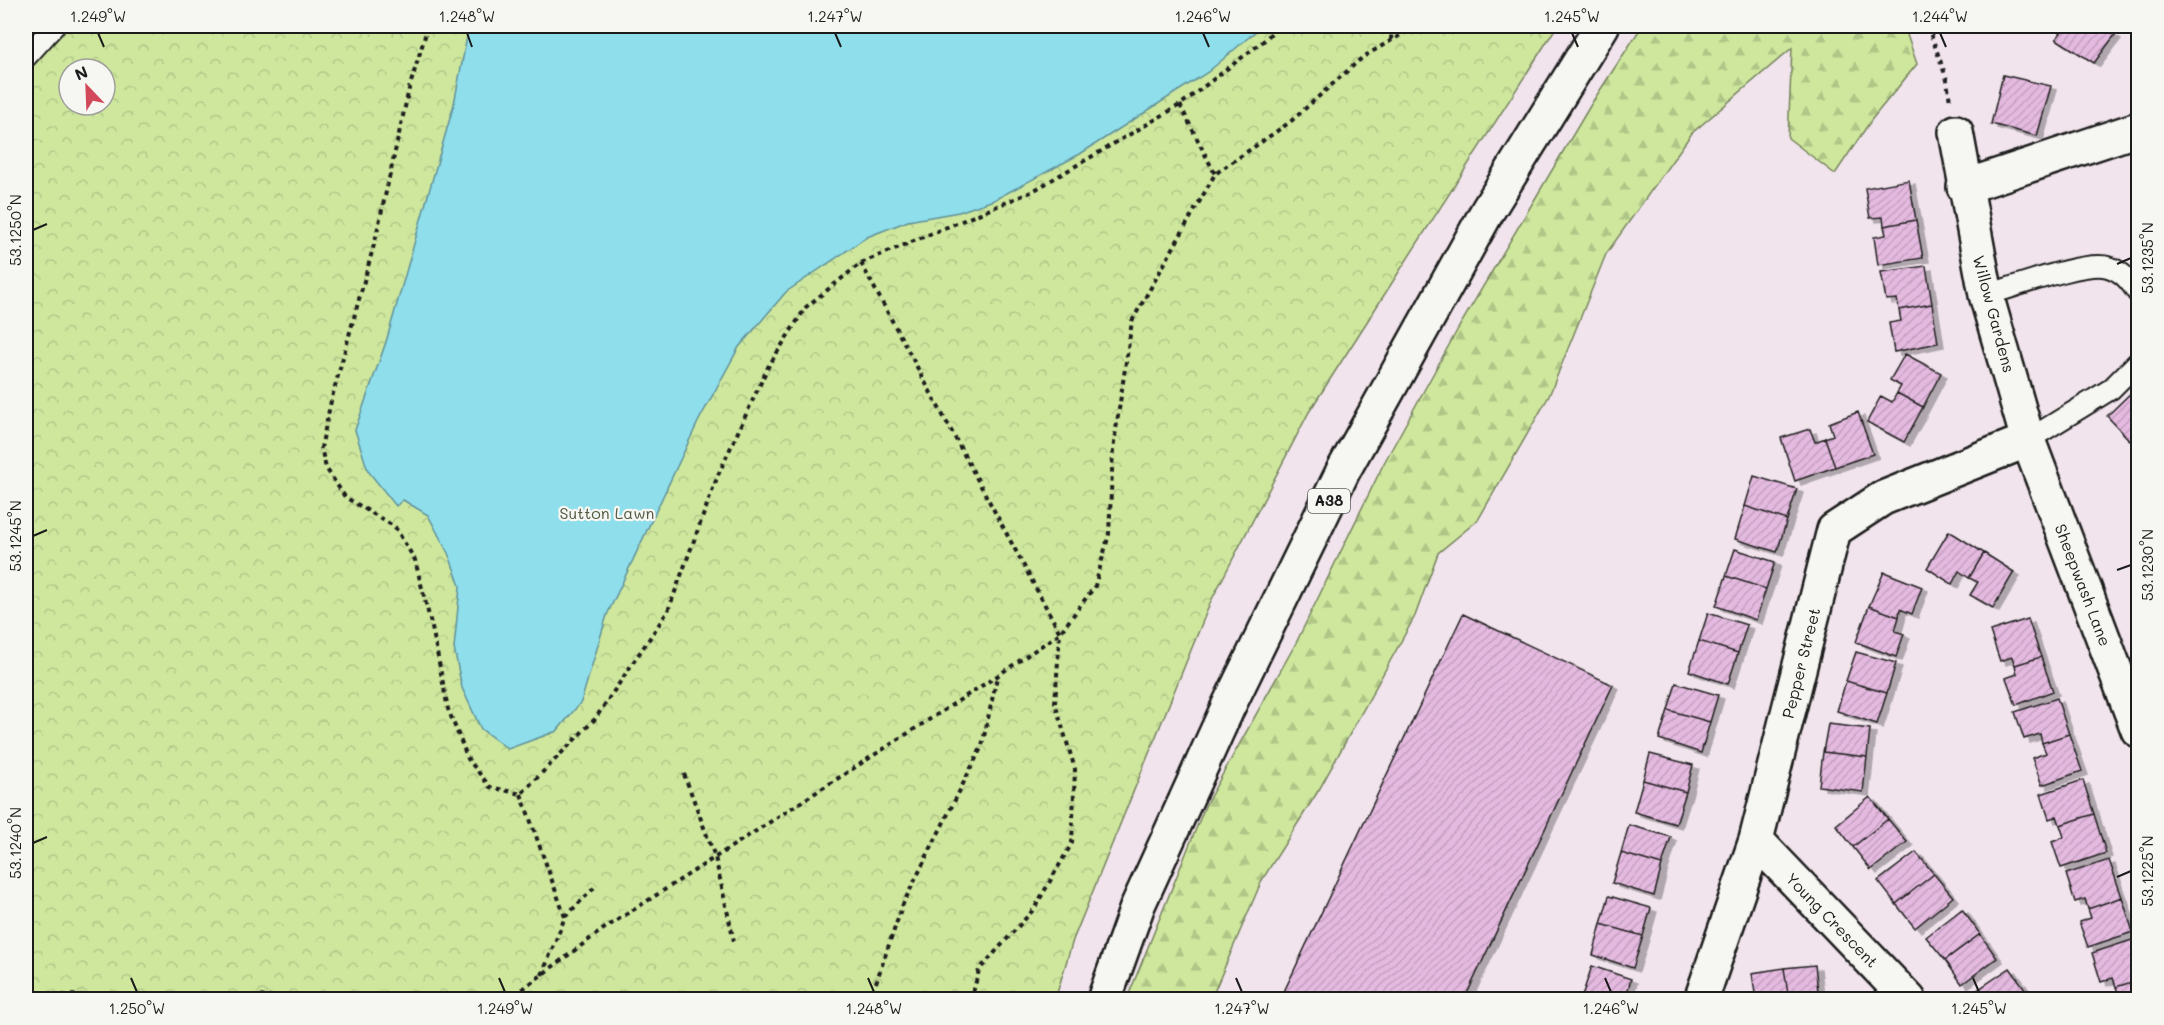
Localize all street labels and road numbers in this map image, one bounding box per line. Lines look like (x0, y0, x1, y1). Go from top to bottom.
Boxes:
street label: Willow Gardens (1969, 253, 2020, 375)
road number: A38 (1308, 489, 1350, 513)
street label: Sheepwash Lane (2051, 521, 2116, 649)
street label: Pepper Street (1777, 605, 1824, 720)
street label: Young Crescent (1782, 868, 1883, 972)

